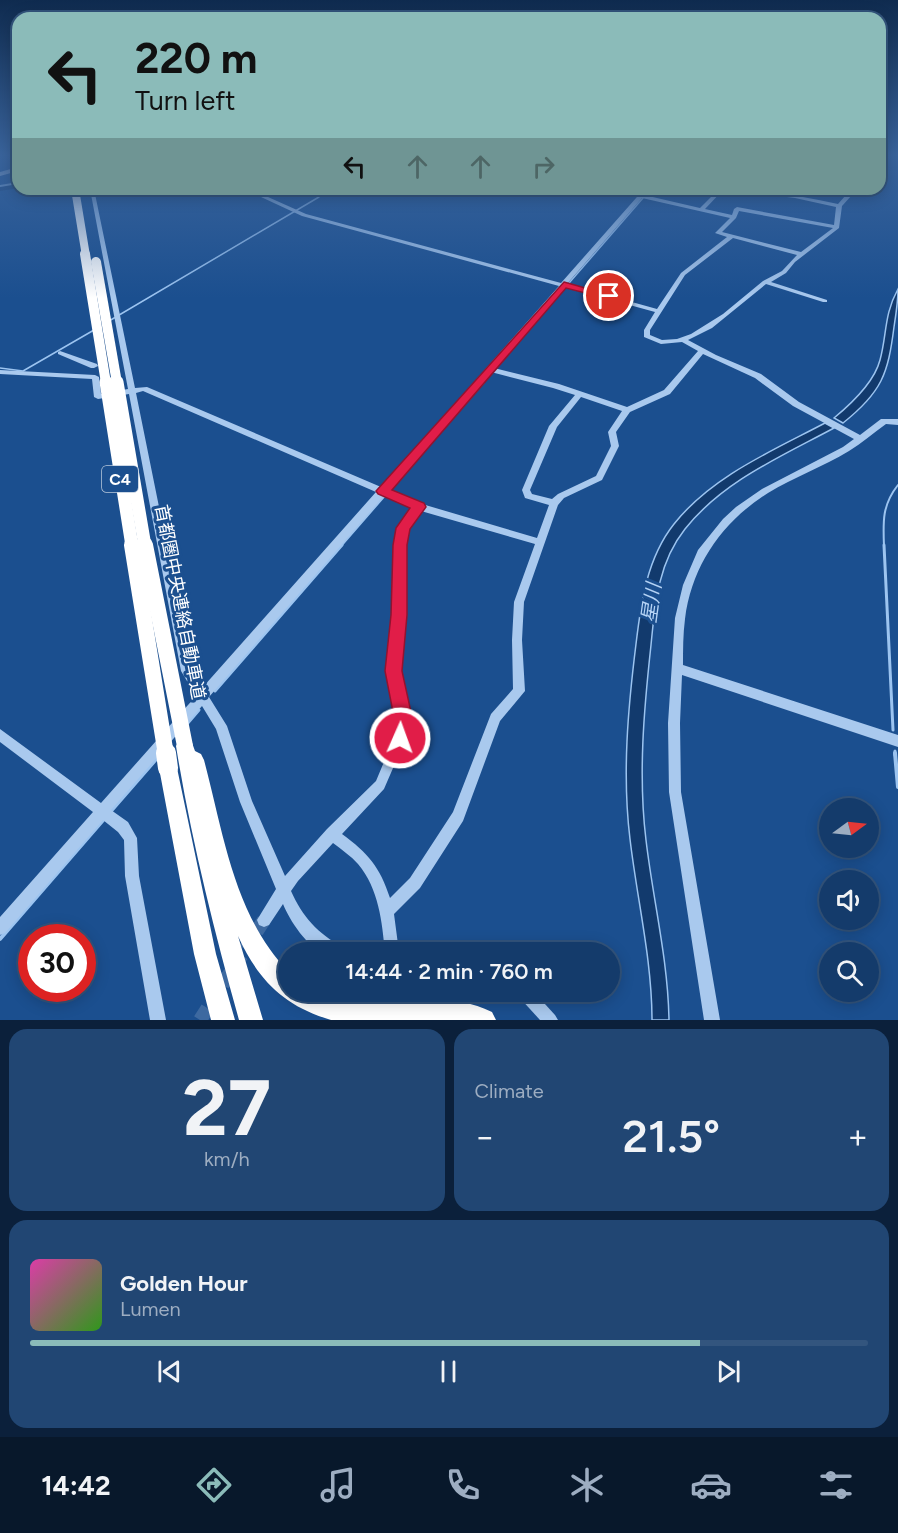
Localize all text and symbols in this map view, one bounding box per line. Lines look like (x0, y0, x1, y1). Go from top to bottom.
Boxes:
text: 220 m (135, 33, 257, 84)
icon: left (36, 36, 114, 114)
text: Turn left (135, 84, 235, 117)
icon: left (338, 150, 371, 183)
icon: ahead (401, 150, 434, 183)
icon: ahead (464, 150, 497, 183)
icon: right (527, 150, 560, 183)
pin (583, 270, 634, 321)
icon: arrive (592, 279, 625, 312)
road number: C4 (102, 466, 138, 492)
street label: 首都圏中央連絡自動車道 (150, 503, 210, 701)
water label: 星川 (636, 580, 666, 624)
position arrow (368, 706, 432, 770)
north arrow (819, 798, 879, 858)
map controls (819, 798, 879, 1002)
button: sound (819, 870, 879, 930)
speed limit sign: 30 (18, 924, 96, 1002)
button: search (819, 942, 879, 1002)
text: 14:44 · 2 min · 760 m (345, 958, 553, 985)
text: 27 (182, 1061, 271, 1155)
text: Climate (475, 1079, 544, 1103)
text: 21.5° (622, 1109, 720, 1163)
text: − (475, 1117, 495, 1156)
text: + (847, 1117, 868, 1156)
text: km/h (204, 1147, 250, 1171)
text: Golden Hour (120, 1270, 248, 1297)
text: Lumen (120, 1297, 181, 1321)
icon: previous (153, 1355, 186, 1388)
icon: pause (432, 1355, 465, 1388)
icon: next (712, 1355, 745, 1388)
icon: directions (193, 1464, 235, 1506)
icon: music (317, 1464, 359, 1506)
icon: phone (442, 1464, 484, 1506)
icon: climate (566, 1464, 608, 1506)
icon: car (690, 1464, 732, 1506)
icon: filters (815, 1464, 857, 1506)
text: 14:42 (41, 1469, 111, 1502)

